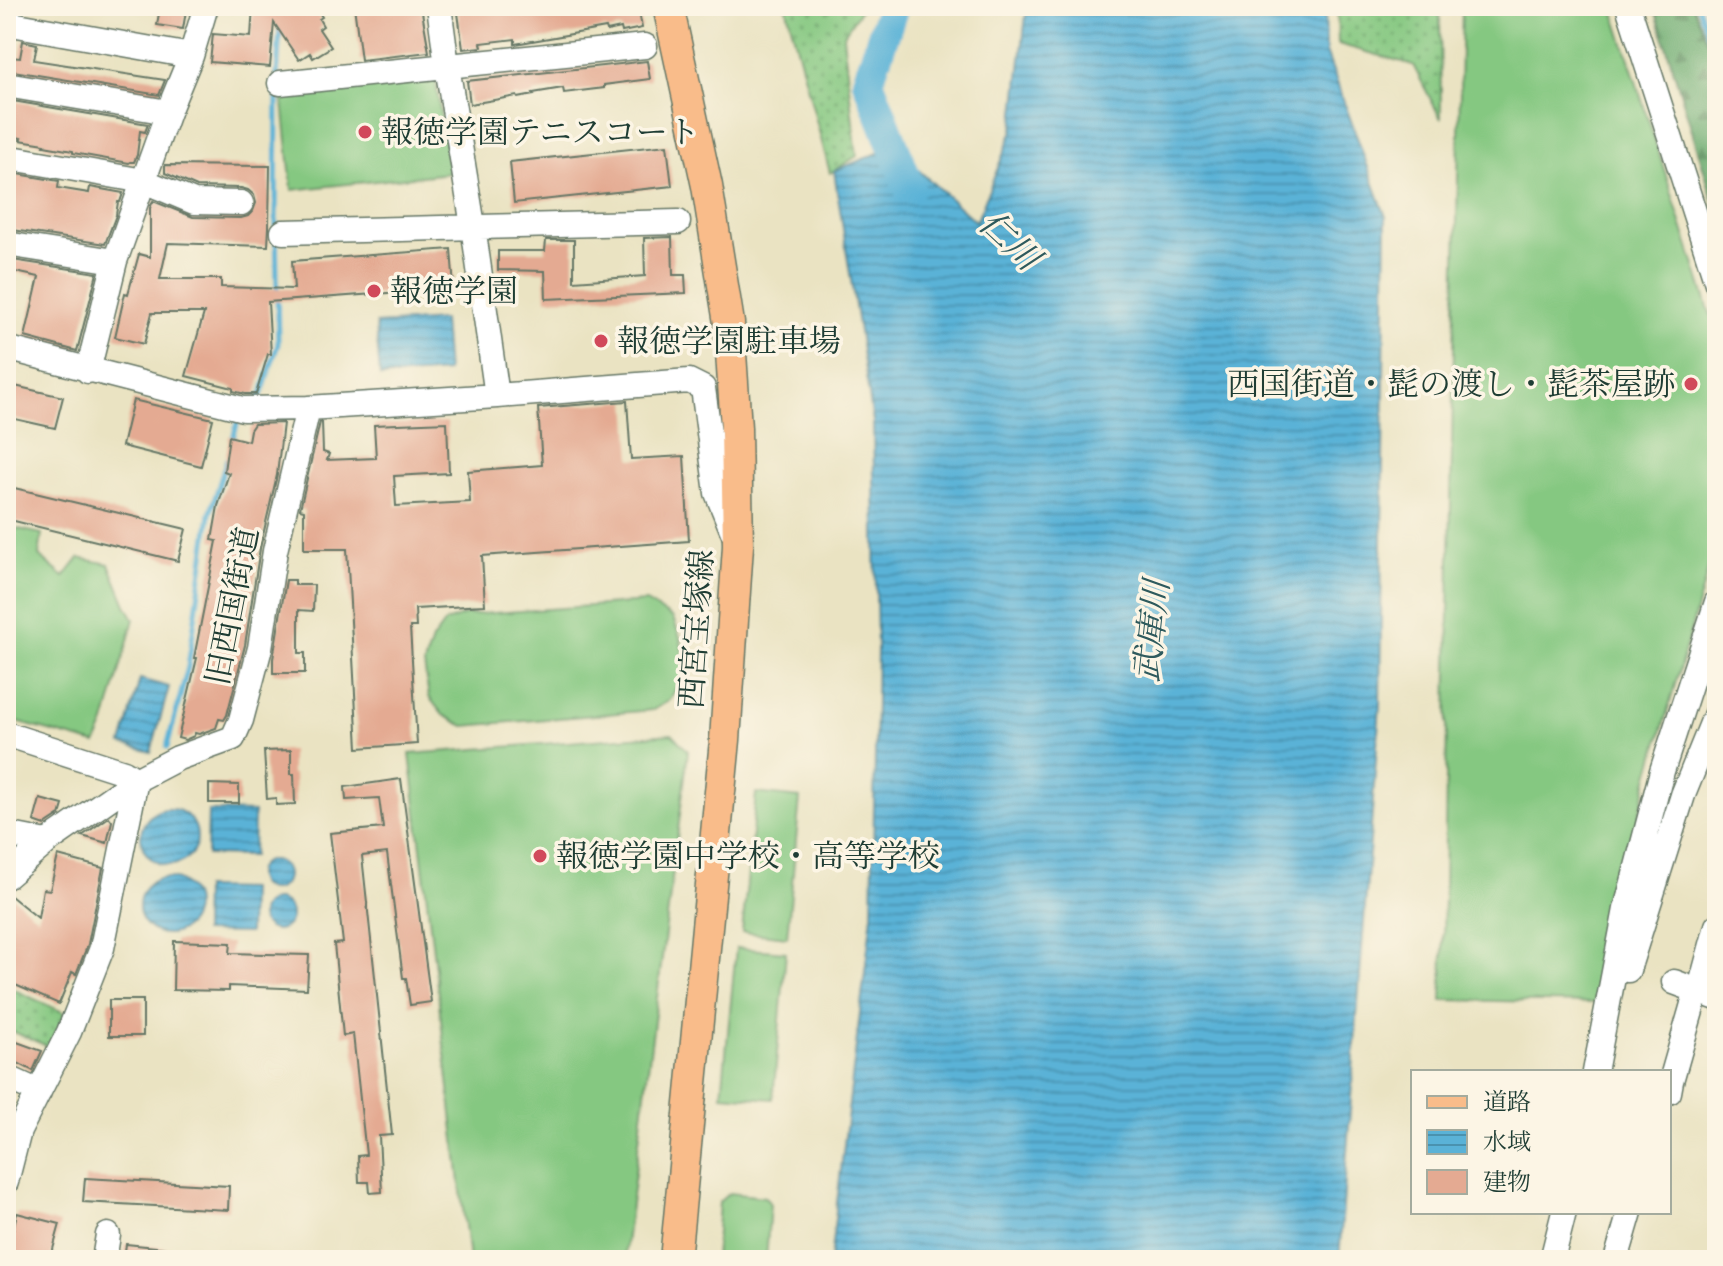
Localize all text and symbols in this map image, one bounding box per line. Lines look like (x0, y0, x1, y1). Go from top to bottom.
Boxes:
place label: 報徳学園テニスコート (381, 111, 700, 153)
marker: 報徳学園テニスコート (356, 123, 374, 141)
water label: 仁川 (970, 201, 1053, 282)
place label: 報徳学園 (390, 270, 518, 312)
marker: 報徳学園 (365, 282, 383, 300)
place label: 報徳学園駐車場 (617, 320, 841, 362)
marker: 報徳学園駐車場 (592, 332, 610, 350)
place label: 西国街道・髭の渡し・髭茶屋跡 (1227, 363, 1675, 405)
marker: 西国街道・髭の渡し・髭茶屋跡 (1682, 375, 1700, 393)
street label: 旧西国街道 (196, 523, 268, 689)
street label: 西宮宝塚線 (669, 548, 723, 710)
water label: 武庫川 (1124, 574, 1179, 684)
place label: 報徳学園中学校・高等学校 (556, 835, 940, 877)
marker: 報徳学園中学校・高等学校 (531, 847, 549, 865)
legend (1411, 1070, 1671, 1214)
text: 道路 (1483, 1086, 1531, 1117)
text: 水域 (1483, 1126, 1531, 1157)
text: 建物 (1483, 1166, 1531, 1197)

